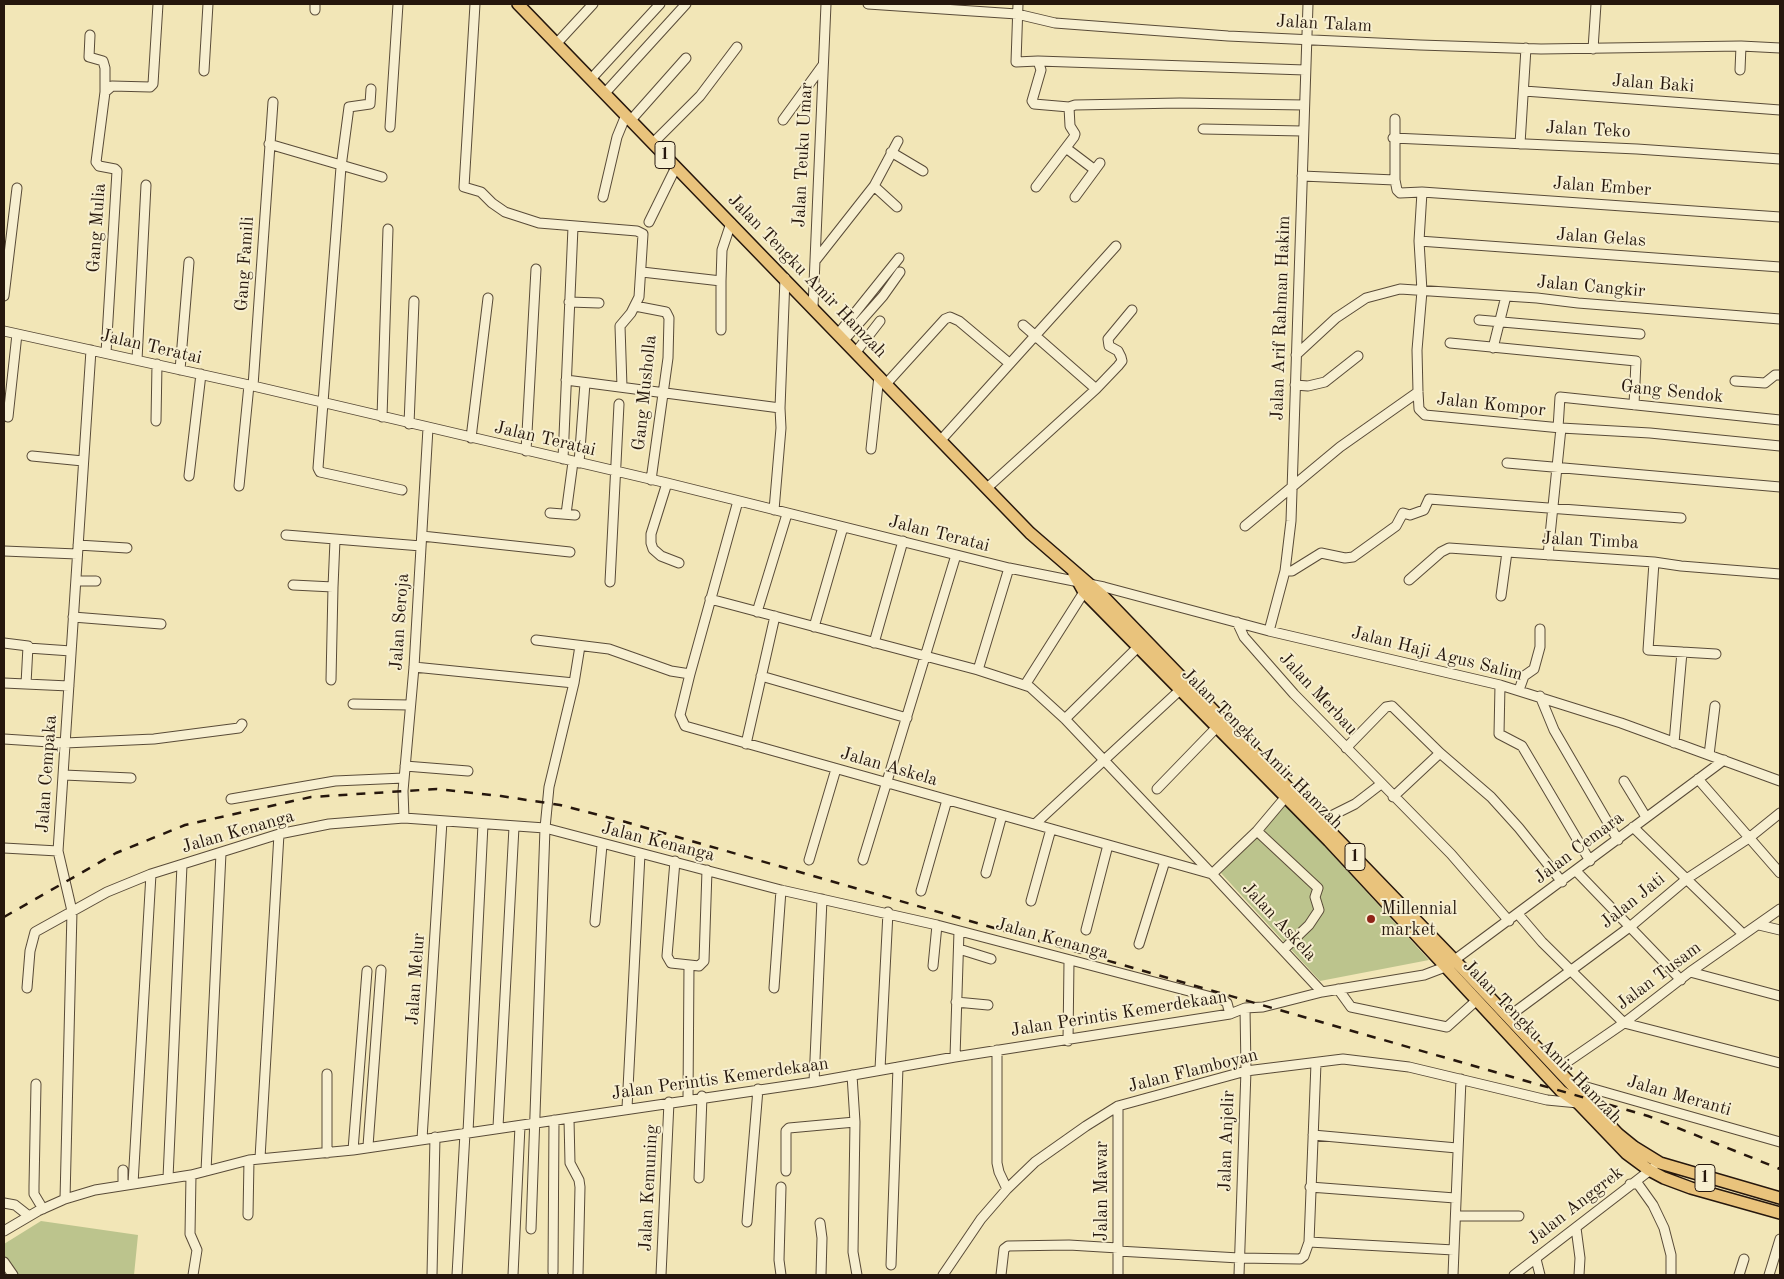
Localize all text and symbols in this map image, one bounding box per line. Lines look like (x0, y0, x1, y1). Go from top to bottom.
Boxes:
street label: Jalan Talam (1276, 11, 1372, 37)
street label: Jalan Baki (1611, 70, 1695, 98)
street label: Jalan Teuku Umar (788, 82, 818, 228)
street label: Jalan Teko (1545, 117, 1631, 143)
road number: 1 (655, 142, 675, 168)
street label: Jalan Ember (1552, 173, 1652, 201)
street label: Gang Mulia (83, 183, 111, 273)
street label: Jalan Tengku Amir Hamzah (723, 189, 891, 363)
street label: Jalan Arif Rahman Hakim (1267, 215, 1295, 421)
street label: Gang Famili (231, 216, 259, 312)
street label: Jalan Gelas (1555, 224, 1647, 252)
street label: Jalan Cangkir (1536, 271, 1646, 303)
street label: Jalan Teratai (98, 325, 204, 369)
street label: Gang Musholla (628, 334, 662, 452)
street label: Gang Sendok (1620, 376, 1724, 408)
street label: Jalan Kompor (1435, 389, 1547, 421)
street label: Jalan Teratai (492, 417, 598, 461)
street label: Jalan Teratai (886, 511, 992, 557)
street label: Jalan Timba (1541, 528, 1639, 554)
street label: Jalan Seroja (386, 573, 414, 671)
street label: Jalan Haji Agus Salim (1349, 622, 1525, 686)
street label: Jalan Merbau (1274, 648, 1362, 740)
street label: Jalan Tengku Amir Hamzah (1177, 664, 1347, 834)
street label: Jalan Cempaka (32, 714, 62, 834)
street label: Jalan Askela (838, 743, 940, 791)
street label: Jalan Kenanga (179, 806, 297, 858)
street label: Jalan Cemara (1530, 807, 1628, 889)
street label: Jalan Kenanga (599, 817, 717, 867)
road number: 1 (1345, 844, 1365, 870)
street label: Jalan Jati (1596, 868, 1670, 934)
street label: Jalan Askela (1237, 878, 1321, 966)
place label: Millennial market (1381, 898, 1457, 941)
marker: Millennial market (1365, 913, 1377, 925)
street label: Jalan Kenanga (993, 914, 1111, 964)
street label: Jalan Melur (402, 932, 430, 1026)
street label: Jalan Tusam (1612, 937, 1706, 1015)
street label: Jalan Tengku Amir Hamzah (1458, 955, 1626, 1129)
street label: Jalan Perintis Kemerdekaan (1009, 986, 1229, 1042)
street label: Jalan Flamboyan (1126, 1044, 1260, 1098)
street label: Jalan Perintis Kemerdekaan (610, 1053, 830, 1105)
street label: Jalan Meranti (1624, 1071, 1734, 1121)
street label: Jalan Anjelir (1214, 1090, 1240, 1192)
street label: Jalan Kemuning (635, 1124, 663, 1252)
street label: Jalan Mawar (1091, 1141, 1113, 1241)
street label: Jalan Anggrek (1524, 1162, 1628, 1250)
road number: 1 (1695, 1164, 1715, 1192)

